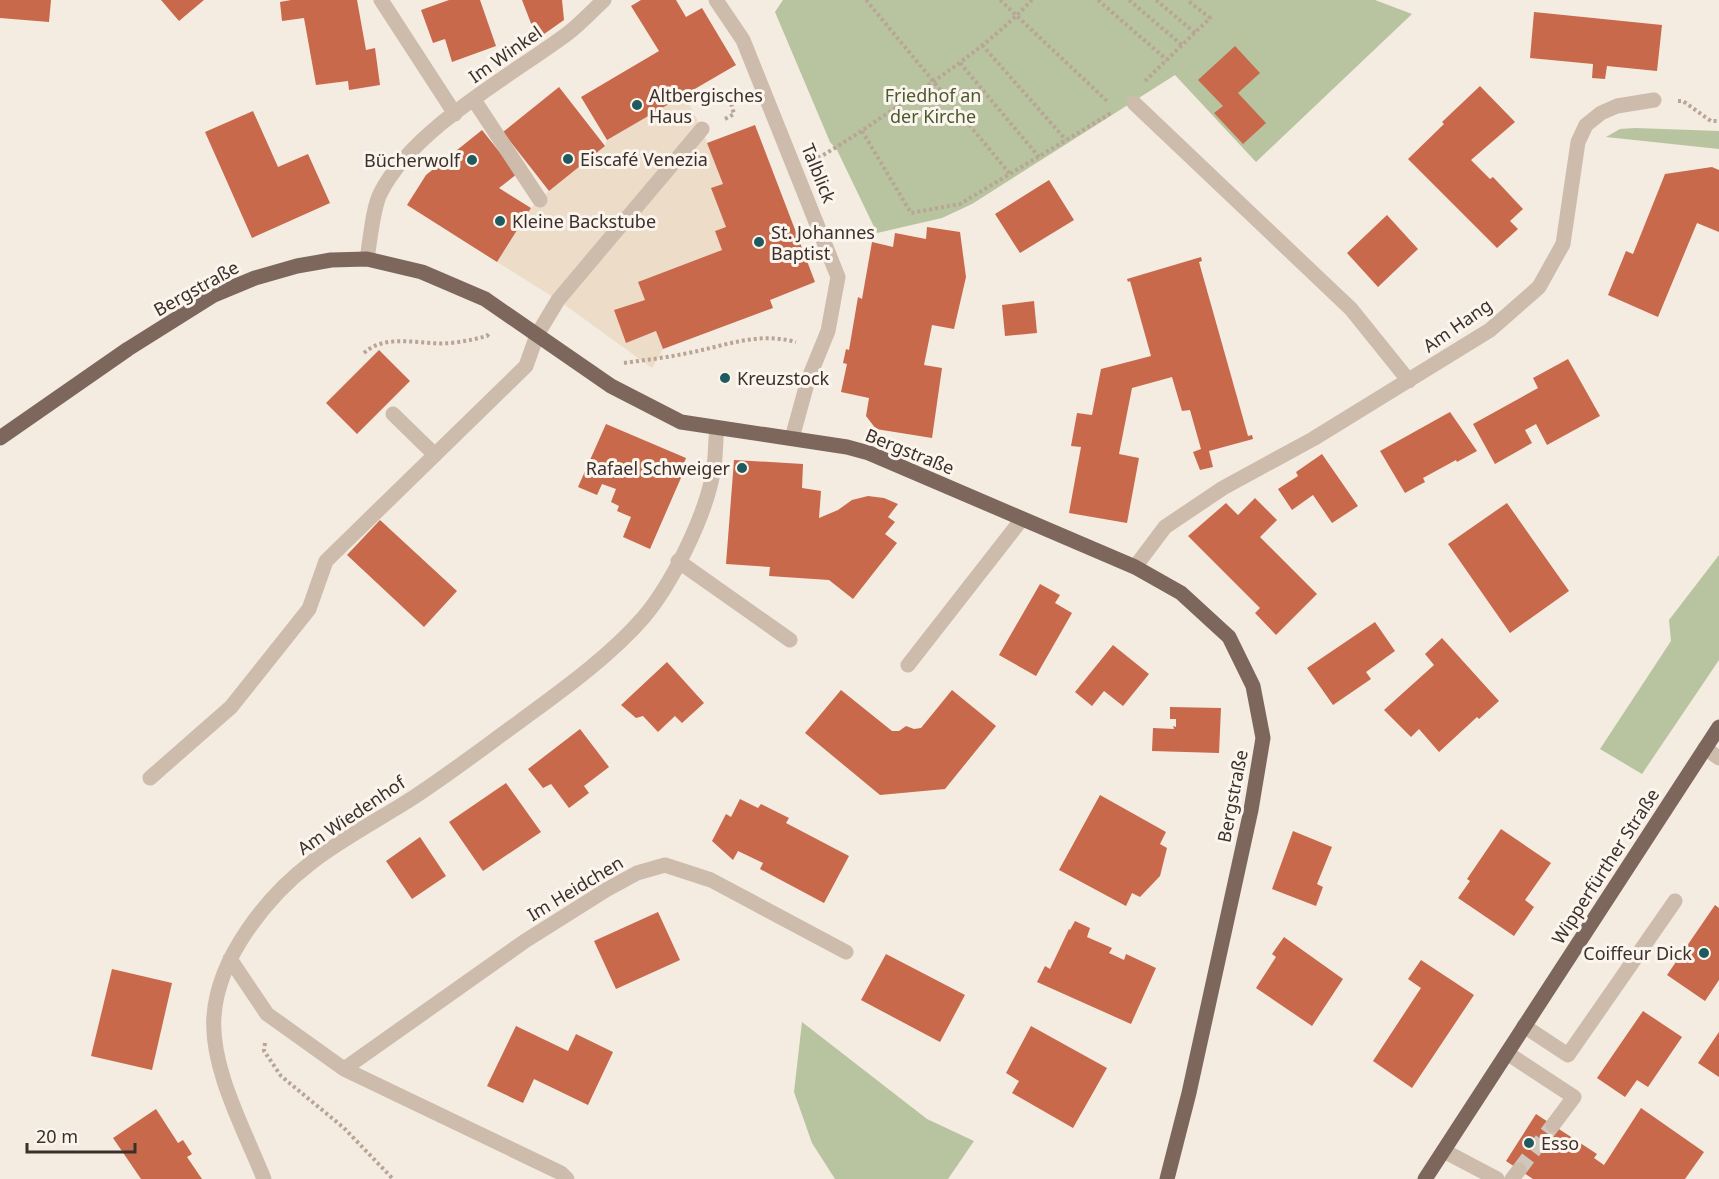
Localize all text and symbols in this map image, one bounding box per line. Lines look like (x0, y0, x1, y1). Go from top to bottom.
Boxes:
street label: Im Winkel (463, 20, 547, 88)
place label: Altbergisches Haus (649, 83, 763, 128)
park label: Friedhof an der Kirche (885, 83, 981, 128)
marker: Altbergisches Haus (630, 98, 644, 112)
street label: Talblick (796, 140, 842, 207)
place label: Eiscafé Venezia (580, 147, 708, 171)
place label: Bücherwolf (364, 148, 461, 172)
marker: Eiscafé Venezia (561, 152, 575, 166)
marker: Bücherwolf (465, 153, 479, 167)
place label: Kleine Backstube (512, 209, 656, 233)
marker: Kleine Backstube (493, 214, 507, 228)
place label: St. Johannes Baptist (771, 220, 875, 265)
marker: St. Johannes Baptist (752, 235, 766, 249)
street label: Bergstraße (149, 255, 243, 321)
street label: Am Hang (1418, 293, 1496, 357)
place label: Kreuzstock (737, 366, 830, 390)
marker: Kreuzstock (718, 371, 732, 385)
street label: Bergstraße (862, 422, 958, 480)
place label: Rafael Schweiger (586, 456, 731, 480)
marker: Rafael Schweiger (735, 461, 749, 475)
street label: Bergstraße (1211, 748, 1253, 844)
street label: Am Wiedenhof (292, 770, 410, 860)
street label: Wipperfürther Straße (1546, 784, 1664, 948)
street label: Im Heidchen (523, 850, 627, 926)
place label: Coiffeur Dick (1583, 941, 1692, 965)
marker: Coiffeur Dick (1697, 946, 1711, 960)
scale bar (27, 1116, 135, 1154)
text: 20 m (36, 1124, 78, 1148)
place label: Esso (1541, 1131, 1579, 1155)
marker: Esso (1522, 1136, 1536, 1150)

